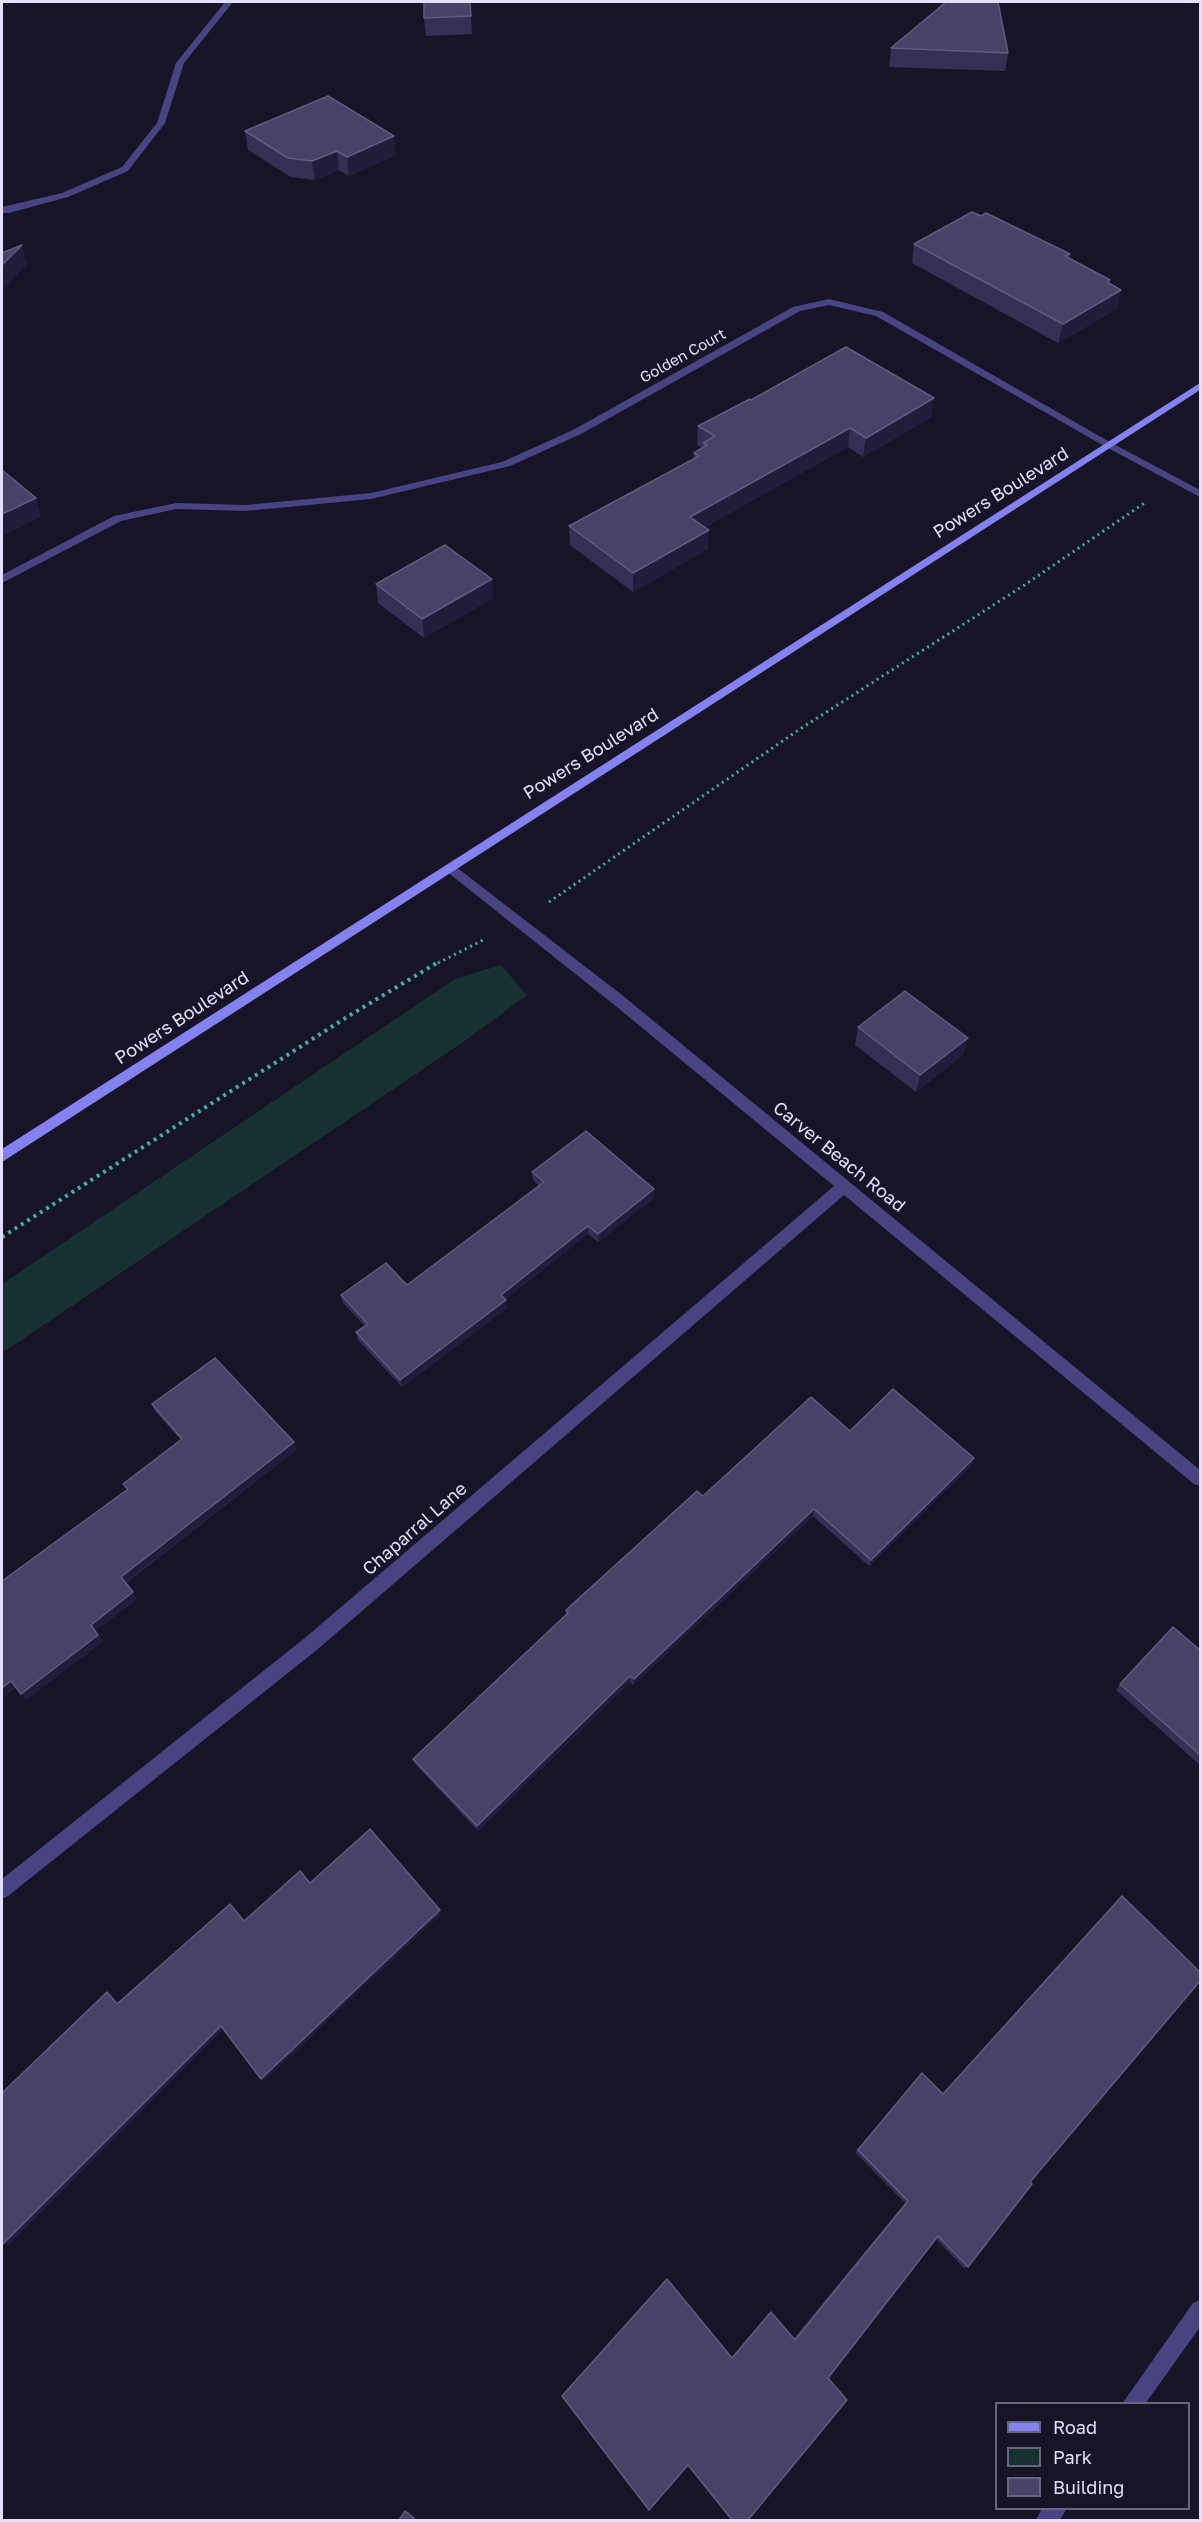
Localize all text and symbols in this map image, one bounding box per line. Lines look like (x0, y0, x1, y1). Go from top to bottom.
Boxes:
street label: Golden Court (637, 325, 729, 387)
street label: Powers Boulevard (929, 443, 1073, 543)
street label: Powers Boulevard (519, 704, 663, 804)
street label: Powers Boulevard (111, 967, 253, 1069)
street label: Carver Beach Road (769, 1097, 909, 1217)
street label: Chaparral Lane (358, 1478, 472, 1580)
legend (995, 2402, 1190, 2510)
text: Road (1053, 2416, 1097, 2438)
text: Park (1053, 2446, 1092, 2468)
text: Building (1053, 2476, 1124, 2498)

